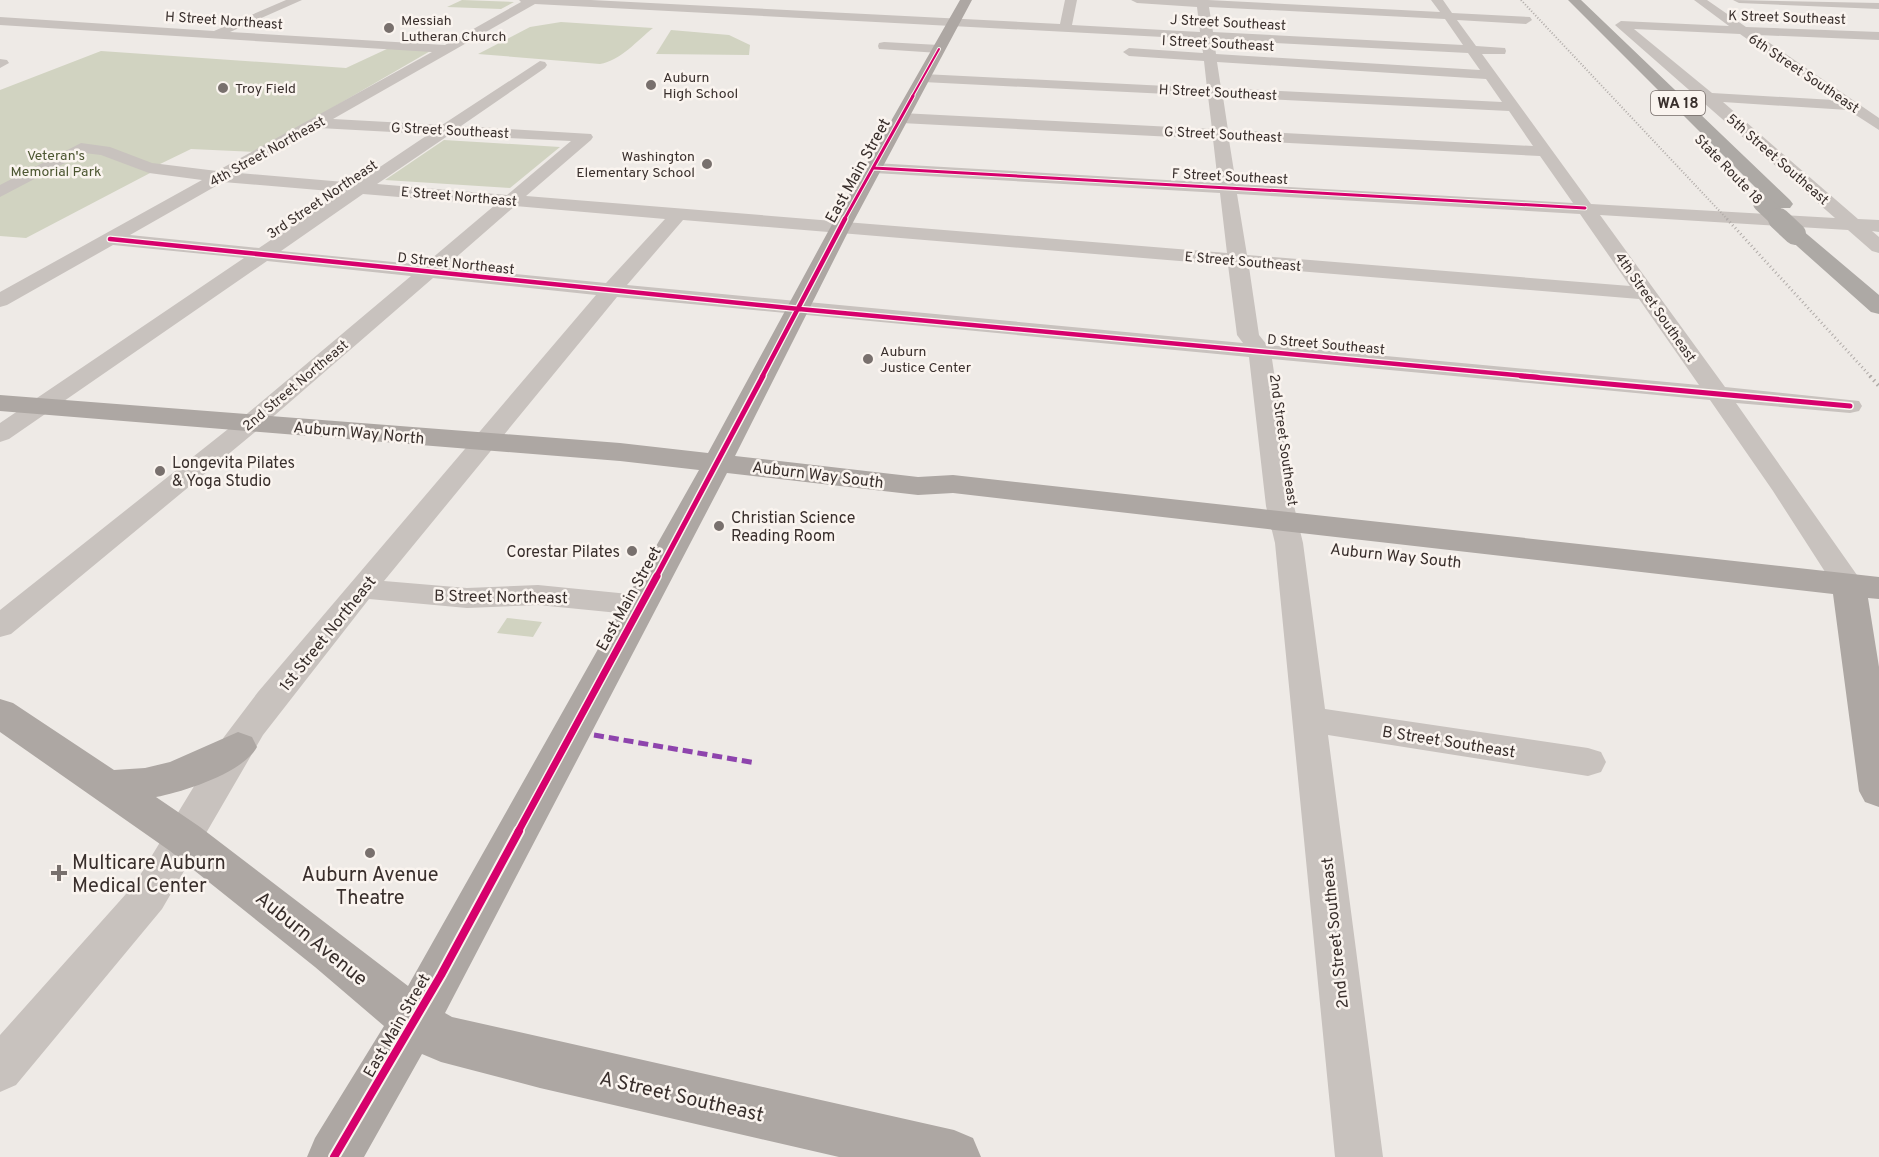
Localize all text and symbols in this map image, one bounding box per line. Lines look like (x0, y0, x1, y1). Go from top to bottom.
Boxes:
street label: K Street Southeast (1728, 8, 1846, 29)
street label: H Street Northeast (164, 9, 283, 34)
street label: J Street Southeast (1169, 12, 1286, 35)
place label: Messiah Lutheran Church (401, 13, 506, 46)
marker: Messiah Lutheran Church (382, 21, 396, 35)
street label: 6th Street Southeast (1745, 31, 1862, 118)
street label: I Street Southeast (1161, 33, 1275, 56)
place label: Auburn High School (663, 70, 738, 103)
marker: Auburn High School (644, 78, 658, 92)
marker: Troy Field (216, 81, 230, 95)
place label: Troy Field (235, 81, 296, 98)
street label: H Street Southeast (1158, 82, 1277, 105)
road number: WA 18 (1651, 91, 1705, 115)
street label: 5th Street Southeast (1722, 111, 1832, 209)
street label: 4th Street Northeast (207, 113, 329, 191)
street label: East Main Street (822, 115, 896, 227)
street label: G Street Southeast (390, 120, 509, 143)
street label: G Street Southeast (1163, 124, 1282, 147)
street label: State Route 18 (1690, 131, 1766, 209)
park label: Veteran's Memorial Park (11, 148, 101, 181)
place label: Washington Elementary School (576, 149, 695, 182)
street label: 3rd Street Northeast (264, 157, 381, 244)
marker: Washington Elementary School (700, 157, 714, 171)
street label: F Street Southeast (1171, 166, 1289, 189)
street label: E Street Northeast (400, 184, 518, 211)
street label: E Street Southeast (1184, 249, 1302, 276)
street label: D Street Northeast (396, 250, 515, 279)
street label: 4th Street Southeast (1610, 250, 1699, 366)
street label: D Street Southeast (1266, 332, 1385, 359)
street label: 2nd Street Northeast (240, 337, 352, 435)
place label: Auburn Justice Center (880, 344, 972, 377)
marker: Auburn Justice Center (861, 352, 875, 366)
street label: 2nd Street Southeast (1265, 373, 1300, 507)
street label: Auburn Way North (292, 418, 425, 450)
place label: Longevita Pilates & Yoga Studio (172, 454, 295, 492)
street label: Auburn Way South (751, 458, 885, 494)
marker: Longevita Pilates & Yoga Studio (153, 464, 167, 478)
place label: Christian Science Reading Room (731, 509, 855, 547)
marker: Christian Science Reading Room (712, 519, 726, 533)
street label: Auburn Way South (1329, 540, 1463, 574)
place label: Corestar Pilates (506, 543, 620, 563)
street label: East Main Street (593, 543, 667, 655)
marker: Corestar Pilates (625, 544, 639, 558)
street label: 1st Street Northeast (276, 573, 381, 696)
street label: B Street Northeast (434, 587, 568, 609)
street label: B Street Southeast (1381, 723, 1517, 763)
marker: Auburn Avenue Theatre (363, 846, 377, 860)
place label: Multicare Auburn Medical Center (72, 851, 226, 900)
street label: 2nd Street Southeast (1318, 856, 1354, 1009)
place label: Auburn Avenue Theatre (301, 863, 439, 912)
marker: Multicare Auburn Medical Center (50, 864, 68, 882)
street label: Auburn Avenue (249, 886, 372, 993)
street label: East Main Street (360, 970, 436, 1082)
street label: A Street Southeast (597, 1066, 766, 1130)

